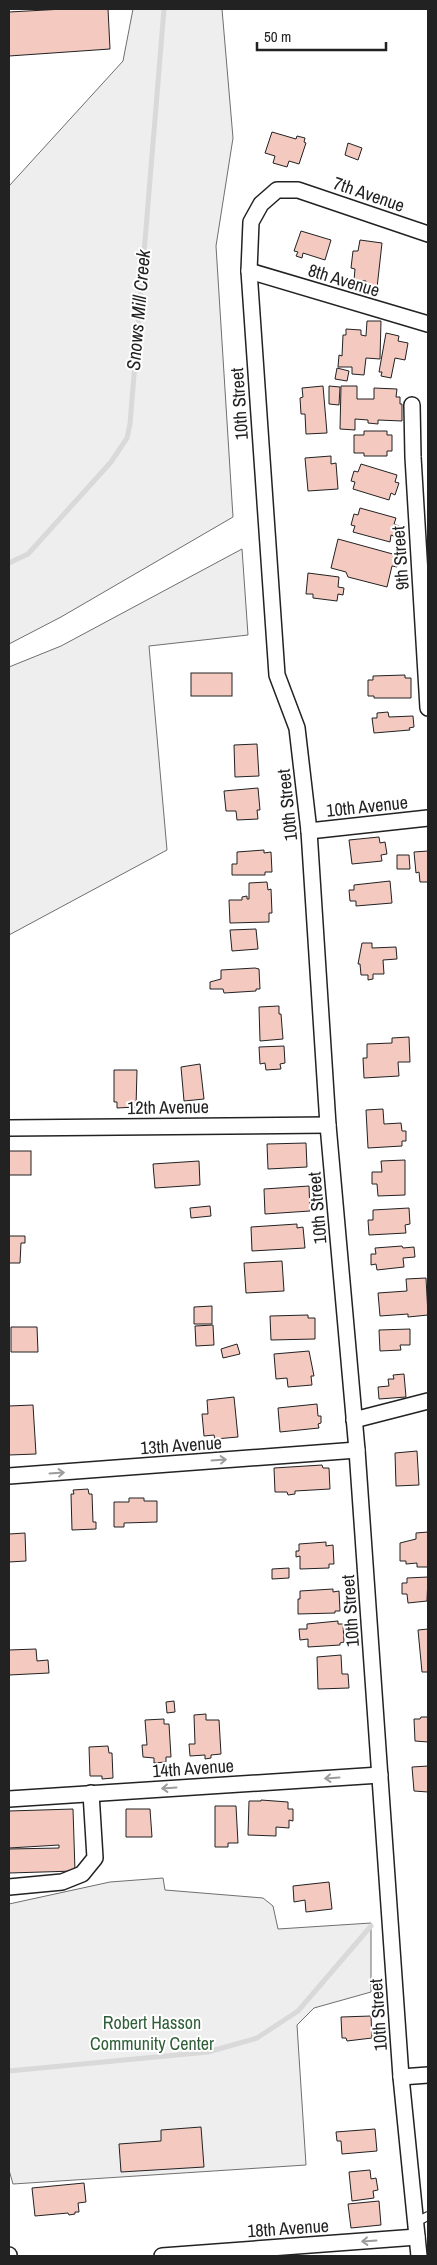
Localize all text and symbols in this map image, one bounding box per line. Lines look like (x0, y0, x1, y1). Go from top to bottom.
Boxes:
scale bar (257, 20, 386, 52)
text: 50 m (264, 26, 291, 47)
street label: 7th Avenue (330, 170, 408, 218)
water label: Snows Mill Creek (120, 247, 156, 372)
street label: 8th Avenue (305, 257, 383, 303)
street label: 10th Street (224, 367, 254, 441)
street label: 9th Street (385, 525, 415, 591)
street label: 10th Street (271, 768, 303, 842)
street label: 10th Avenue (325, 789, 409, 823)
street label: 12th Avenue (127, 1094, 209, 1120)
street label: 10th Street (301, 1171, 333, 1245)
street label: 13th Avenue (139, 1430, 223, 1460)
one-way arrow (211, 1456, 227, 1465)
one-way arrow (49, 1468, 65, 1477)
street label: 10th Street (335, 1574, 365, 1648)
street label: 14th Avenue (151, 1753, 235, 1783)
one-way arrow (324, 1774, 340, 1783)
one-way arrow (162, 1784, 178, 1793)
street label: 10th Street (363, 1978, 393, 2052)
park label: Robert Hasson Community Center (90, 2010, 214, 2056)
street label: 18th Avenue (246, 2213, 330, 2243)
one-way arrow (361, 2236, 377, 2246)

